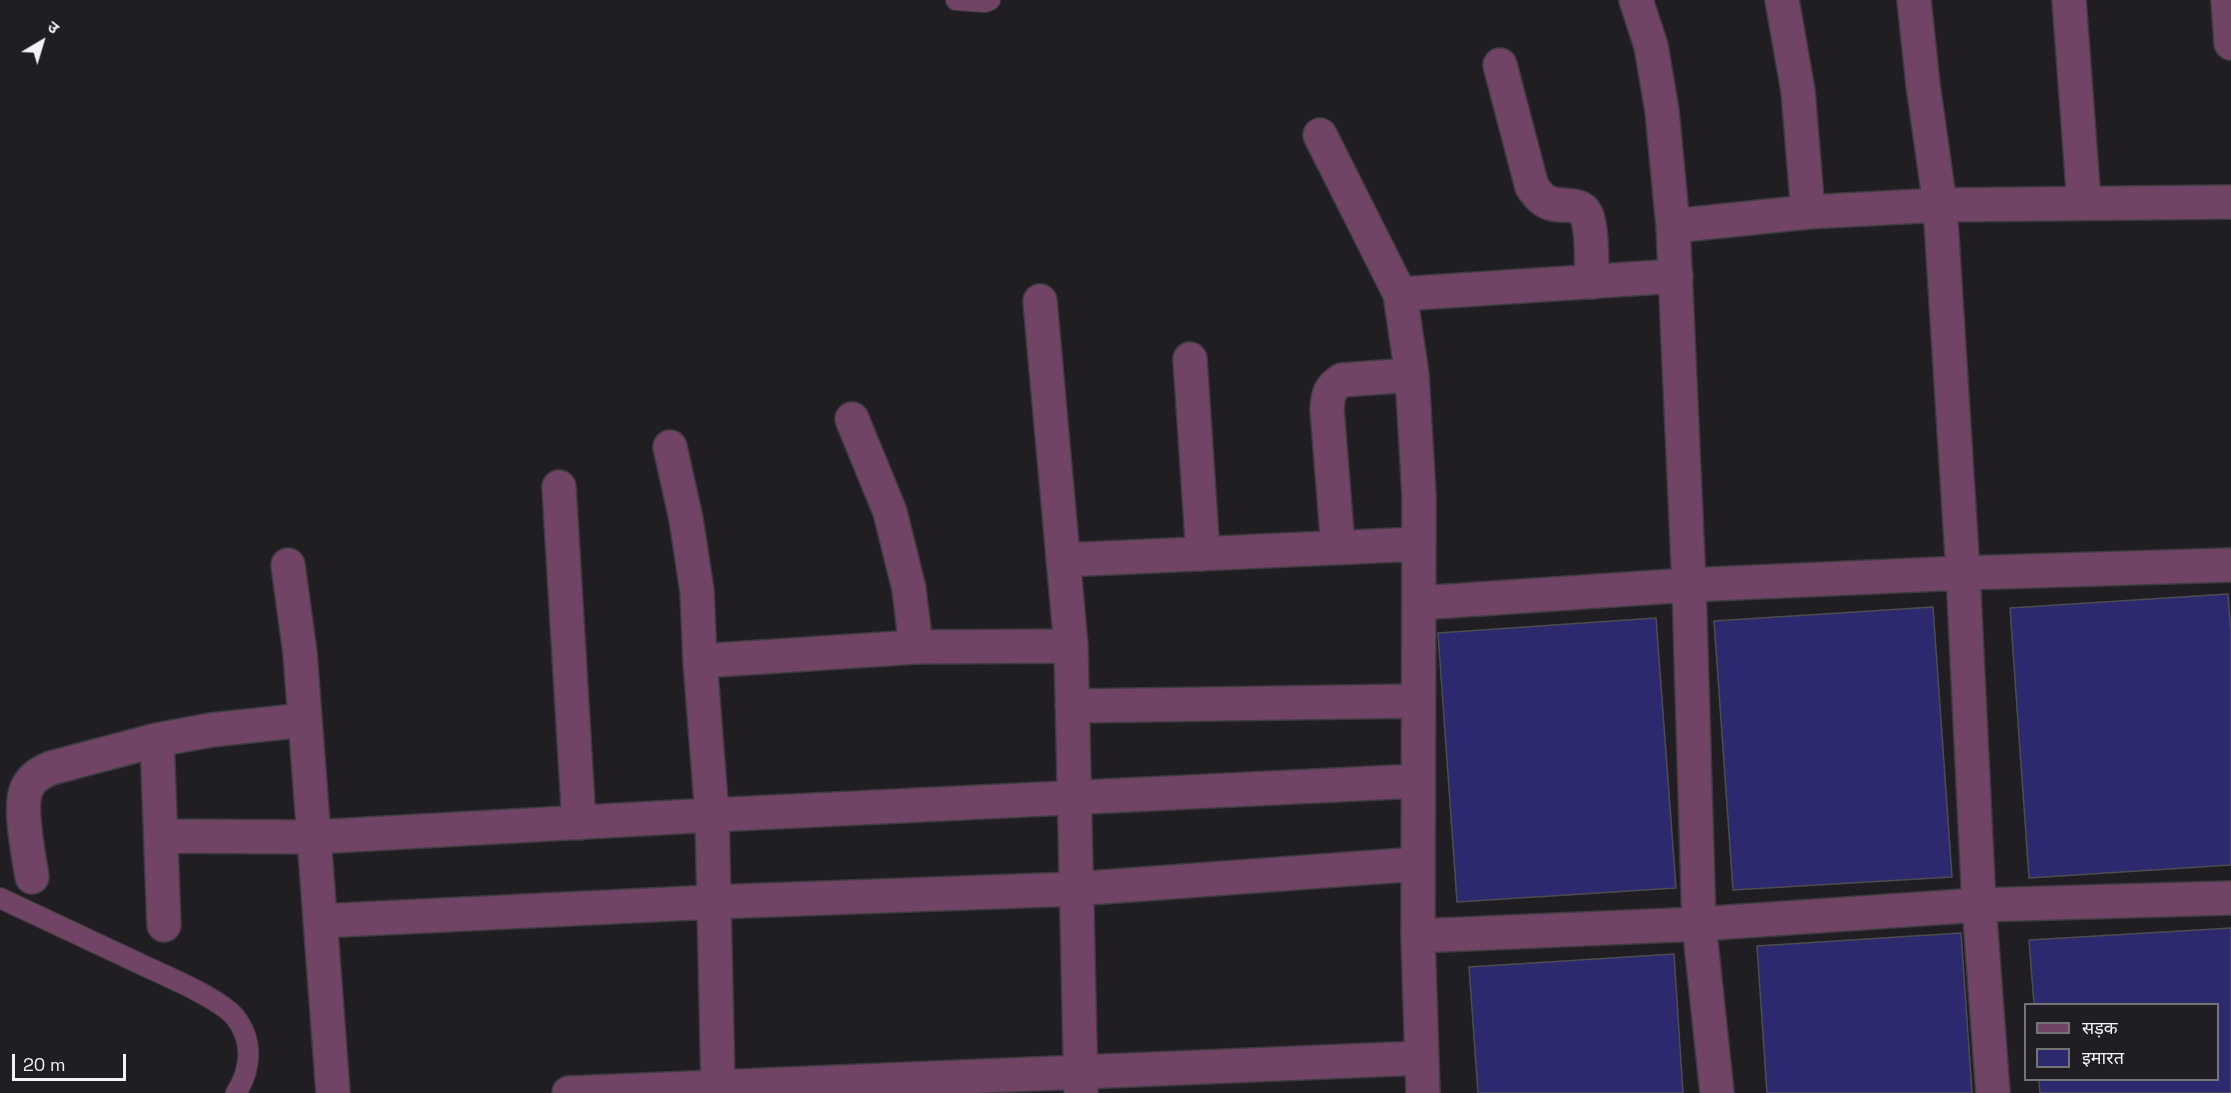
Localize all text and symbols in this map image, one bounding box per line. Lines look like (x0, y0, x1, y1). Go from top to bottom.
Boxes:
north arrow (12, 12, 72, 72)
text: उ (43, 16, 64, 39)
legend (2024, 1003, 2219, 1081)
text: सड़क (2082, 1016, 2118, 1039)
scale bar (15, 1042, 129, 1080)
text: इमारत (2082, 1046, 2124, 1069)
text: 20 m (23, 1053, 66, 1076)

